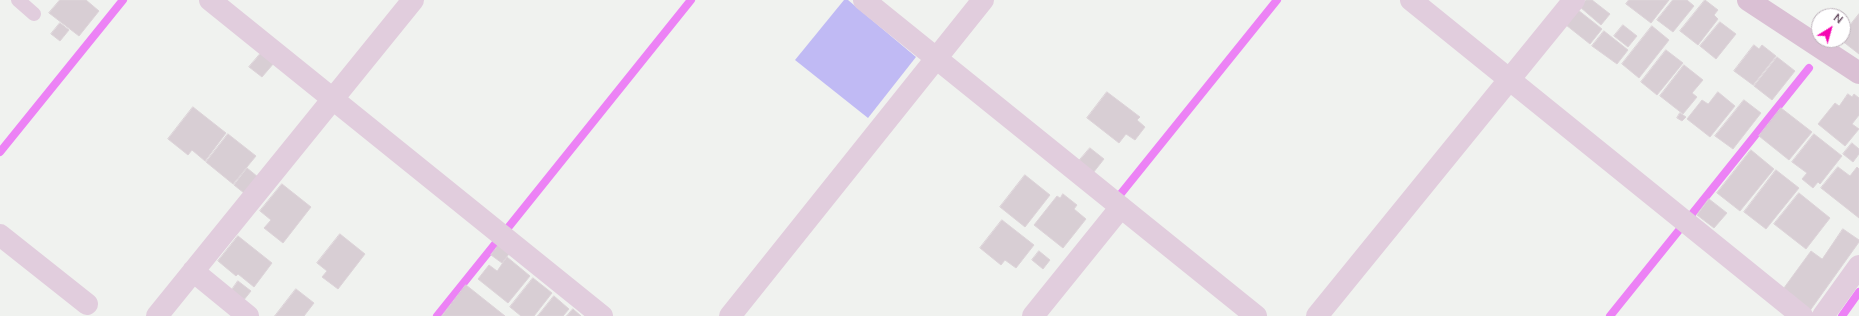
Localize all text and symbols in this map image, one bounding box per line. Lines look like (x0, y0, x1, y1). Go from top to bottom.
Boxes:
north arrow (1811, 8, 1851, 48)
text: N (1830, 10, 1846, 27)

